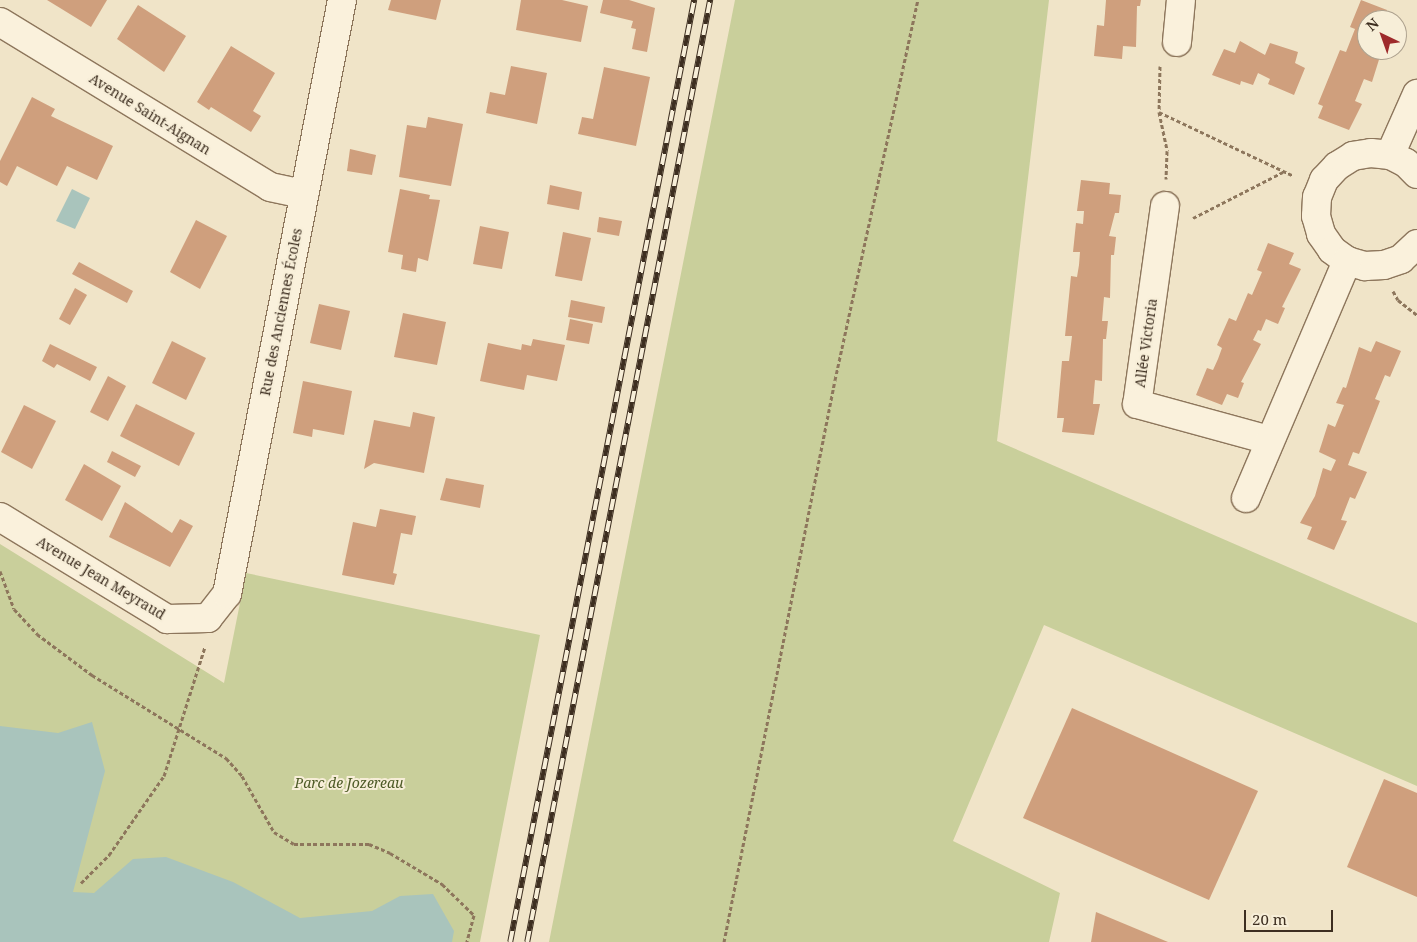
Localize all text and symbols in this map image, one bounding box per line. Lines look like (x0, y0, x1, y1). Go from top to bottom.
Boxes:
north arrow (1357, 10, 1407, 60)
text: N (1362, 13, 1383, 35)
street label: Avenue Saint-Aignan (86, 70, 214, 158)
street label: Rue des Anciennes Écoles (257, 227, 305, 397)
street label: Allée Victoria (1131, 297, 1161, 389)
street label: Avenue Jean Meyraud (34, 533, 168, 623)
park label: Parc de Jozereau (295, 775, 403, 791)
scale bar (1247, 900, 1336, 932)
text: 20 m (1252, 909, 1287, 929)

